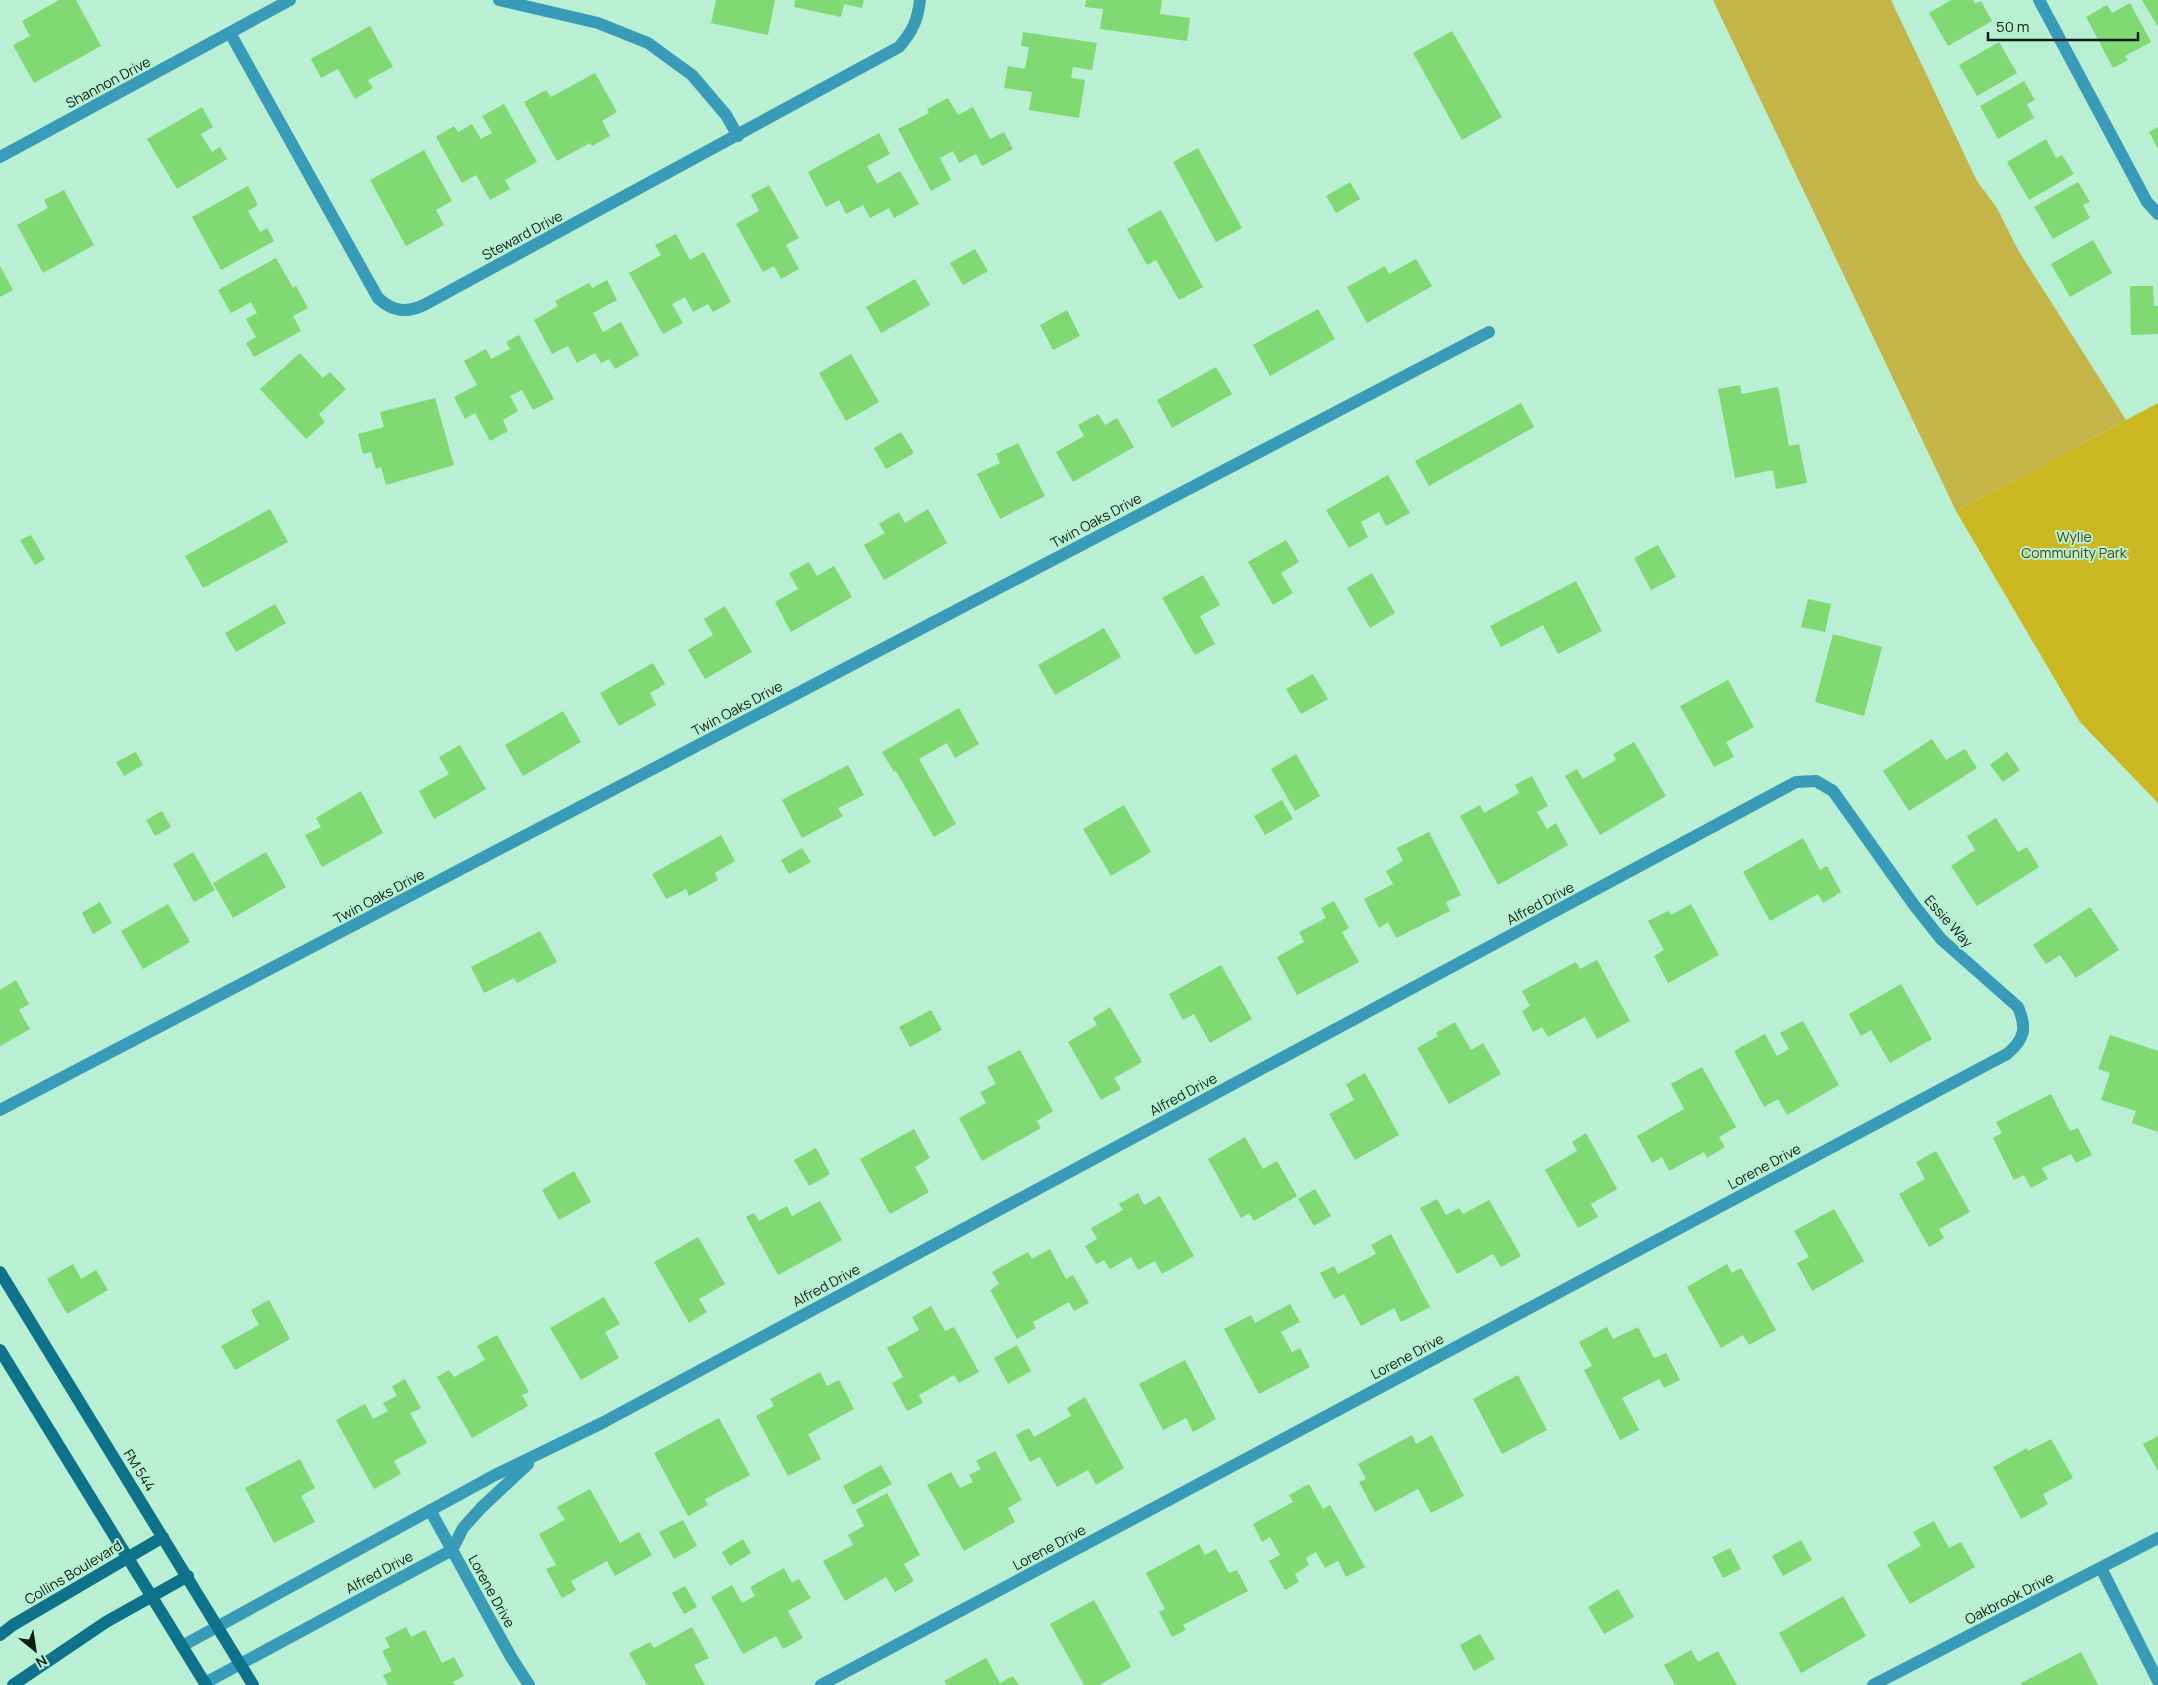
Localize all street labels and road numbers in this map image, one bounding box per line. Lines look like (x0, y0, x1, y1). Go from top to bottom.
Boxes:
street label: Shannon Drive (62, 52, 154, 112)
street label: Steward Drive (478, 206, 566, 264)
street label: Twin Oaks Drive (1047, 488, 1145, 552)
street label: Twin Oaks Drive (688, 676, 786, 740)
street label: Twin Oaks Drive (330, 864, 428, 928)
street label: Alfred Drive (1503, 877, 1577, 929)
street label: Essie Way (1920, 891, 1978, 952)
street label: Alfred Drive (1146, 1068, 1220, 1120)
street label: Lorene Drive (1724, 1139, 1804, 1193)
street label: Alfred Drive (789, 1259, 863, 1311)
street label: Lorene Drive (1367, 1329, 1447, 1383)
street label: FM 544 (120, 1445, 160, 1495)
street label: Lorene Drive (1009, 1520, 1089, 1574)
street label: Collins Boulevard (21, 1535, 125, 1609)
street label: Alfred Drive (342, 1546, 416, 1598)
street label: Lorene Drive (464, 1551, 520, 1631)
street label: Oakbrook Drive (1961, 1567, 2057, 1629)

